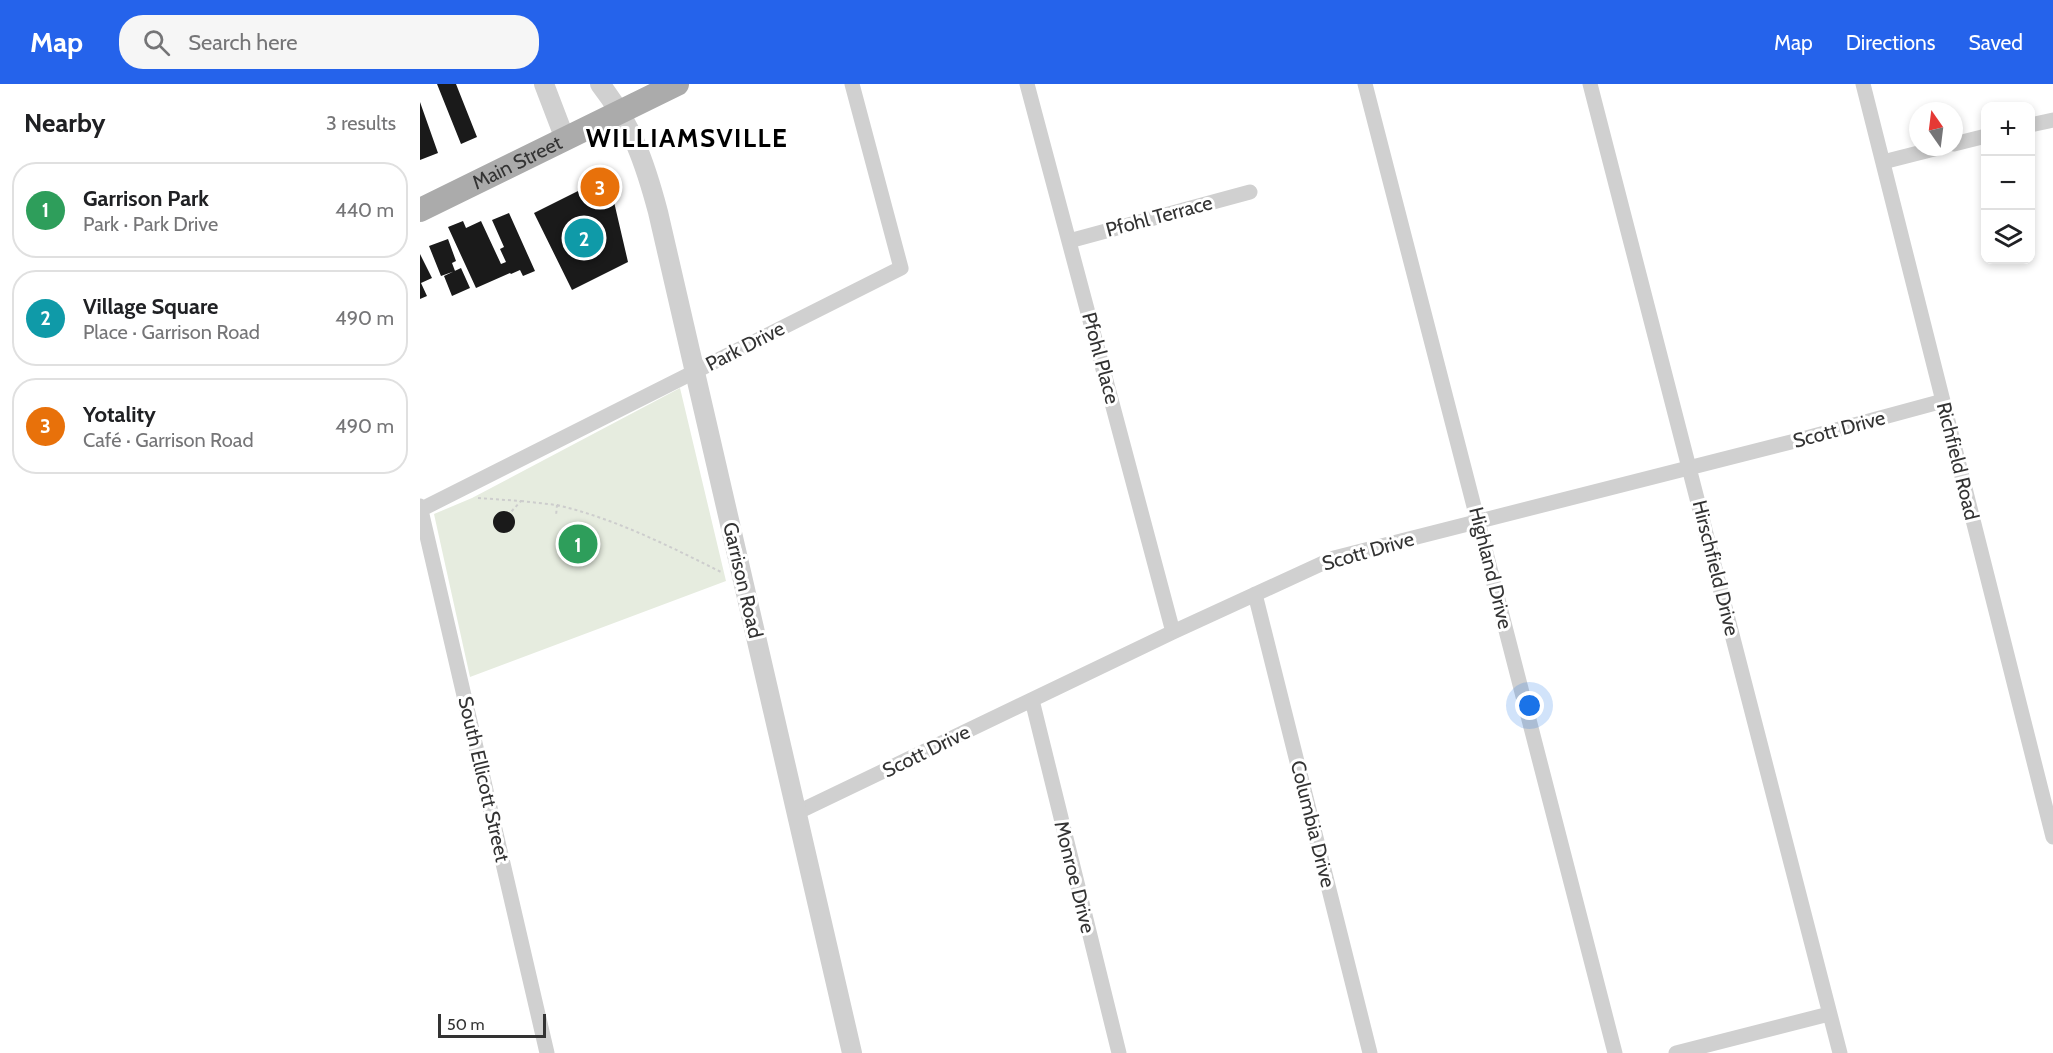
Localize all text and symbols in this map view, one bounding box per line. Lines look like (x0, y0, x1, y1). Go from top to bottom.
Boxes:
search box (119, 15, 539, 69)
text: Map (30, 25, 83, 59)
icon: search (140, 26, 173, 59)
text: Search here (188, 29, 297, 56)
text: Map (1774, 30, 1813, 55)
text: Directions (1846, 30, 1935, 55)
text: Saved (1968, 30, 2023, 55)
north arrow (1909, 102, 1963, 156)
map controls (1981, 102, 2035, 264)
button: + (1981, 102, 2035, 156)
text: Nearby (24, 107, 105, 139)
text: 3 results (326, 111, 396, 135)
district label: WILLIAMSVILLE (586, 122, 788, 154)
street label: Main Street (468, 130, 566, 195)
button: − (1981, 156, 2035, 210)
pin: 3 (580, 164, 620, 210)
text: Garrison Park (83, 185, 209, 212)
street label: Pfohl Terrace (1103, 190, 1215, 242)
text: 1 (42, 198, 49, 222)
text: 440 m (335, 198, 394, 222)
button: layers (1981, 210, 2035, 264)
text: Park · Park Drive (83, 212, 218, 236)
pin: 2 (564, 216, 604, 260)
text: Village Square (83, 293, 218, 320)
text: 2 (40, 306, 51, 330)
text: 490 m (335, 306, 394, 330)
street label: Pfohl Place (1077, 310, 1125, 406)
street label: Park Drive (702, 316, 788, 376)
text: Place · Garrison Road (83, 320, 260, 344)
street label: Richfield Road (1932, 400, 1984, 522)
text: Yotality (83, 401, 156, 428)
street label: Scott Drive (1790, 405, 1888, 453)
text: 3 (40, 414, 51, 438)
text: 490 m (335, 414, 394, 438)
text: Café · Garrison Road (83, 428, 254, 452)
street label: Hirschfield Drive (1688, 498, 1744, 638)
street label: Highland Drive (1464, 504, 1518, 632)
street label: Garrison Road (718, 520, 768, 640)
pin: 1 (558, 522, 598, 566)
street label: Scott Drive (1319, 526, 1417, 576)
your location (1515, 691, 1544, 720)
street label: South Ellicott Street (453, 694, 515, 864)
street label: Scott Drive (878, 720, 974, 782)
street label: Columbia Drive (1286, 758, 1340, 890)
street label: Monroe Drive (1049, 818, 1101, 936)
scale bar (438, 1011, 546, 1038)
text: 50 m (447, 1015, 484, 1034)

